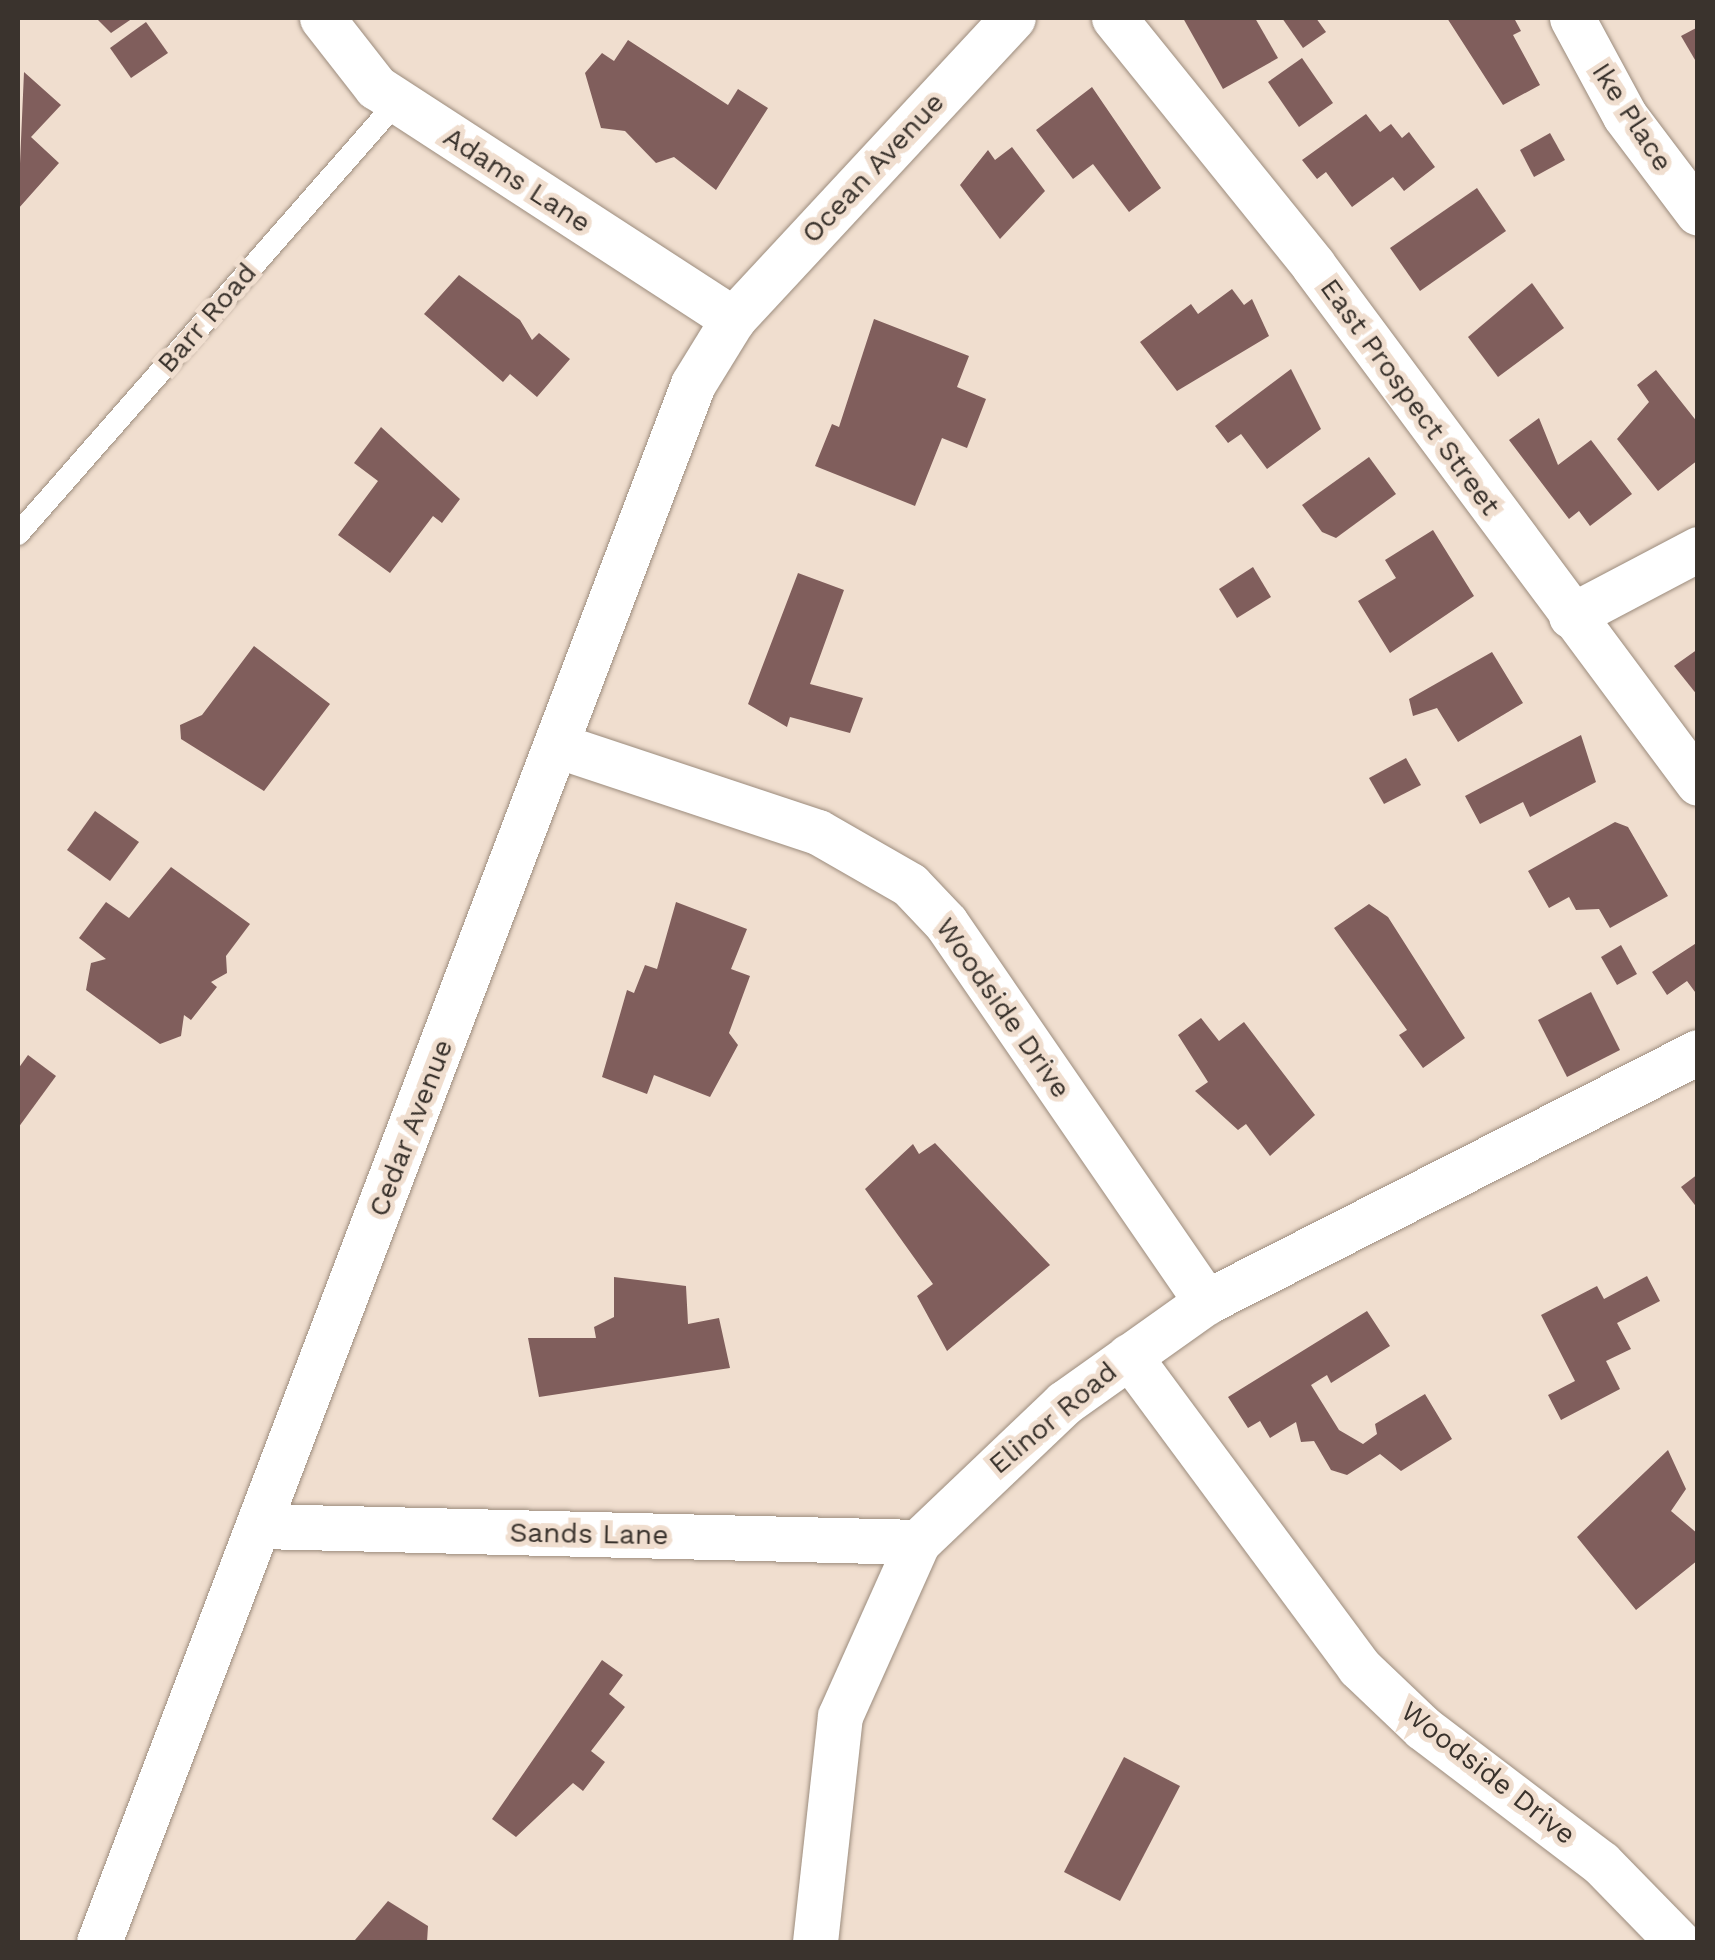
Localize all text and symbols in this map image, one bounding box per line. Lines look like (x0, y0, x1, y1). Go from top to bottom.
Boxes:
street label: Ike Place (1585, 56, 1679, 178)
street label: Ocean Avenue (794, 85, 952, 251)
street label: Adams Lane (437, 120, 597, 240)
street label: Barr Road (150, 256, 264, 380)
street label: East Prospect Street (1313, 272, 1507, 522)
street label: Woodside Drive (928, 911, 1078, 1105)
street label: Cedar Avenue (361, 1034, 461, 1222)
street label: Elinor Road (982, 1355, 1124, 1481)
street label: Sands Lane (509, 1516, 669, 1552)
street label: Woodside Drive (1394, 1694, 1582, 1852)

